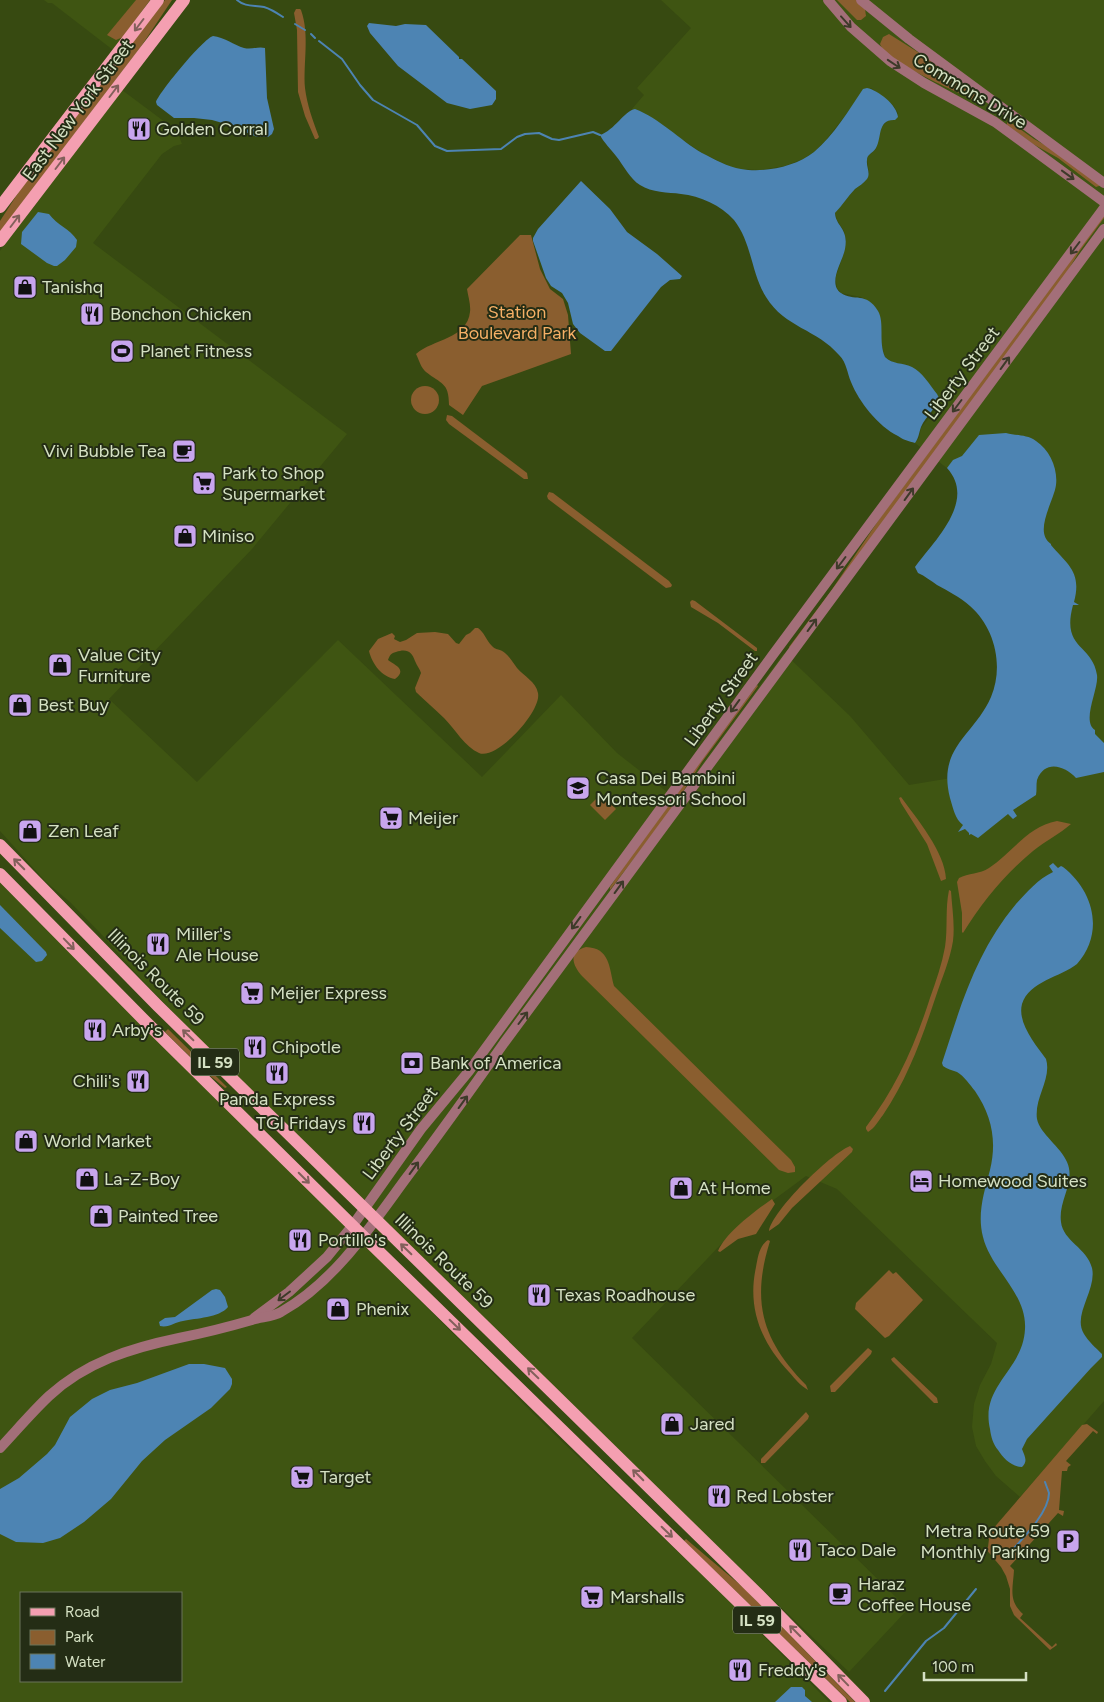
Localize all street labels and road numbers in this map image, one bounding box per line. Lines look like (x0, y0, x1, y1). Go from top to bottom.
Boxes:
street label: East New York Street (18, 35, 138, 185)
street label: Commons Drive (909, 48, 1031, 134)
street label: Liberty Street (920, 322, 1004, 424)
street label: Liberty Street (679, 647, 763, 750)
street label: Illinois Route 59 (103, 924, 209, 1030)
road number: IL 59 (191, 1048, 239, 1076)
street label: Liberty Street (358, 1082, 442, 1184)
street label: Illinois Route 59 (390, 1209, 498, 1313)
road number: IL 59 (733, 1606, 781, 1634)

